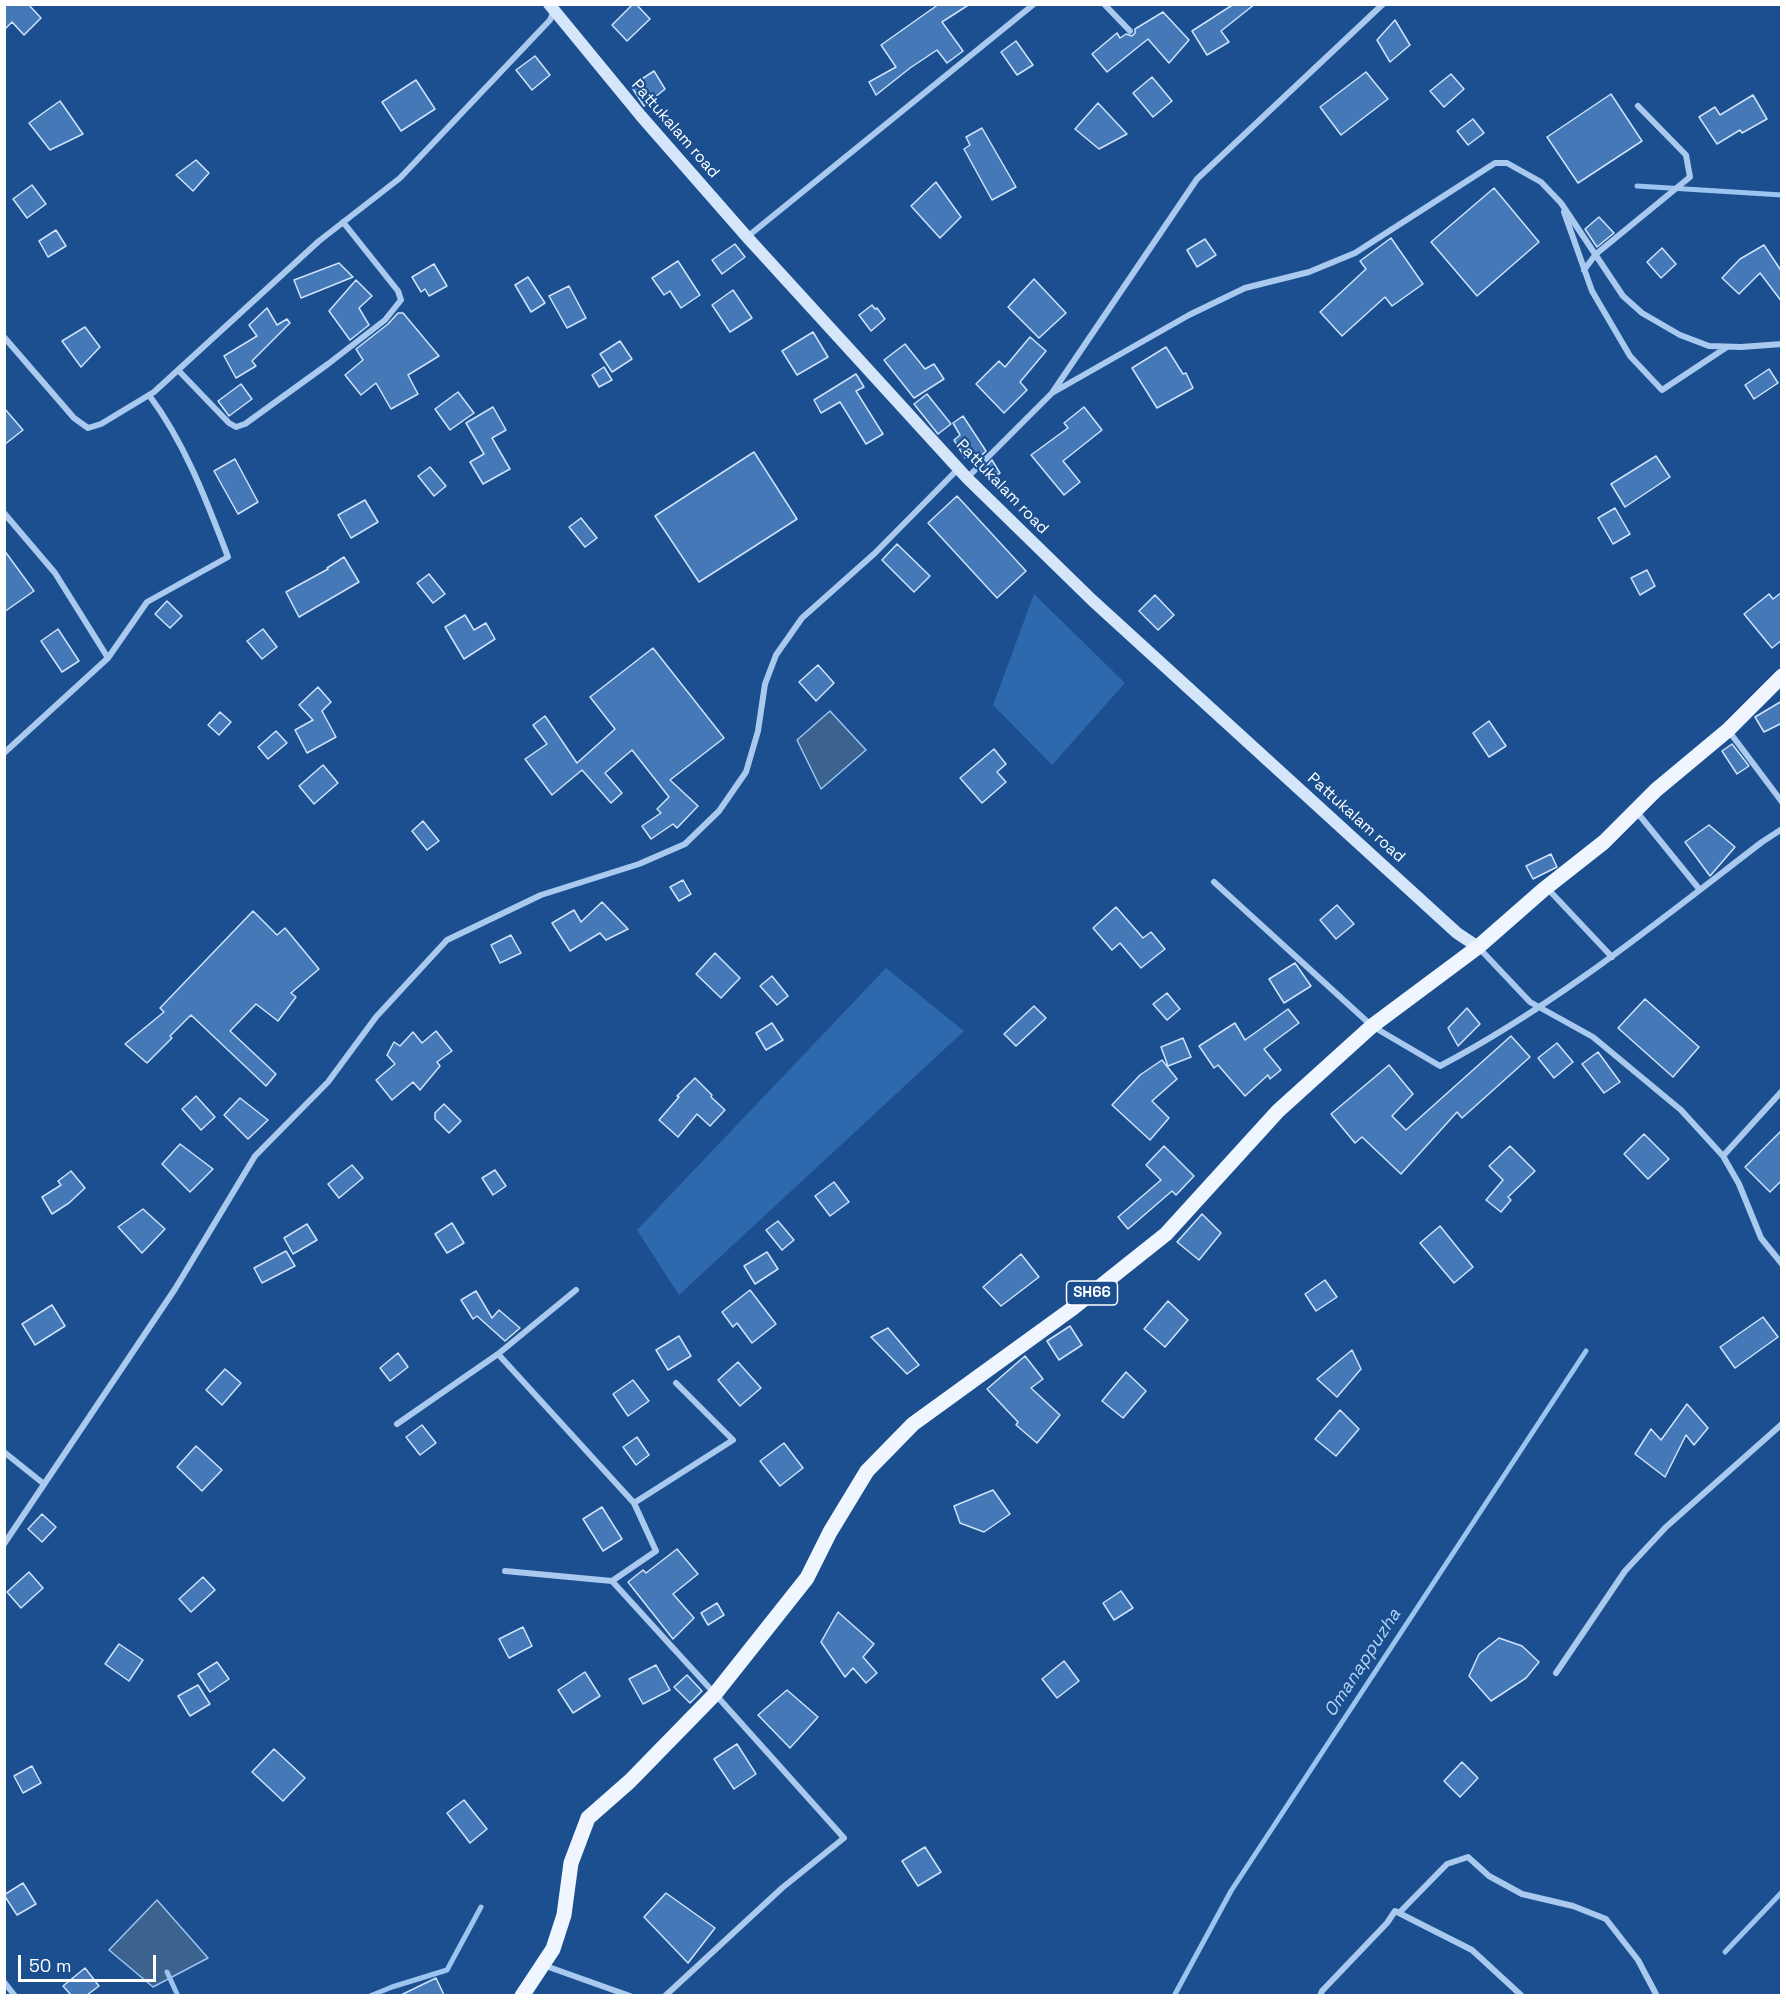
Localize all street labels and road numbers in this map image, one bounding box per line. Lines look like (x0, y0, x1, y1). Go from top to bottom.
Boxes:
street label: Pattukalam road (627, 76, 723, 182)
street label: Pattukalam road (952, 436, 1052, 538)
street label: Pattukalam road (1303, 769, 1409, 867)
road number: SH66 (1066, 1281, 1118, 1305)

